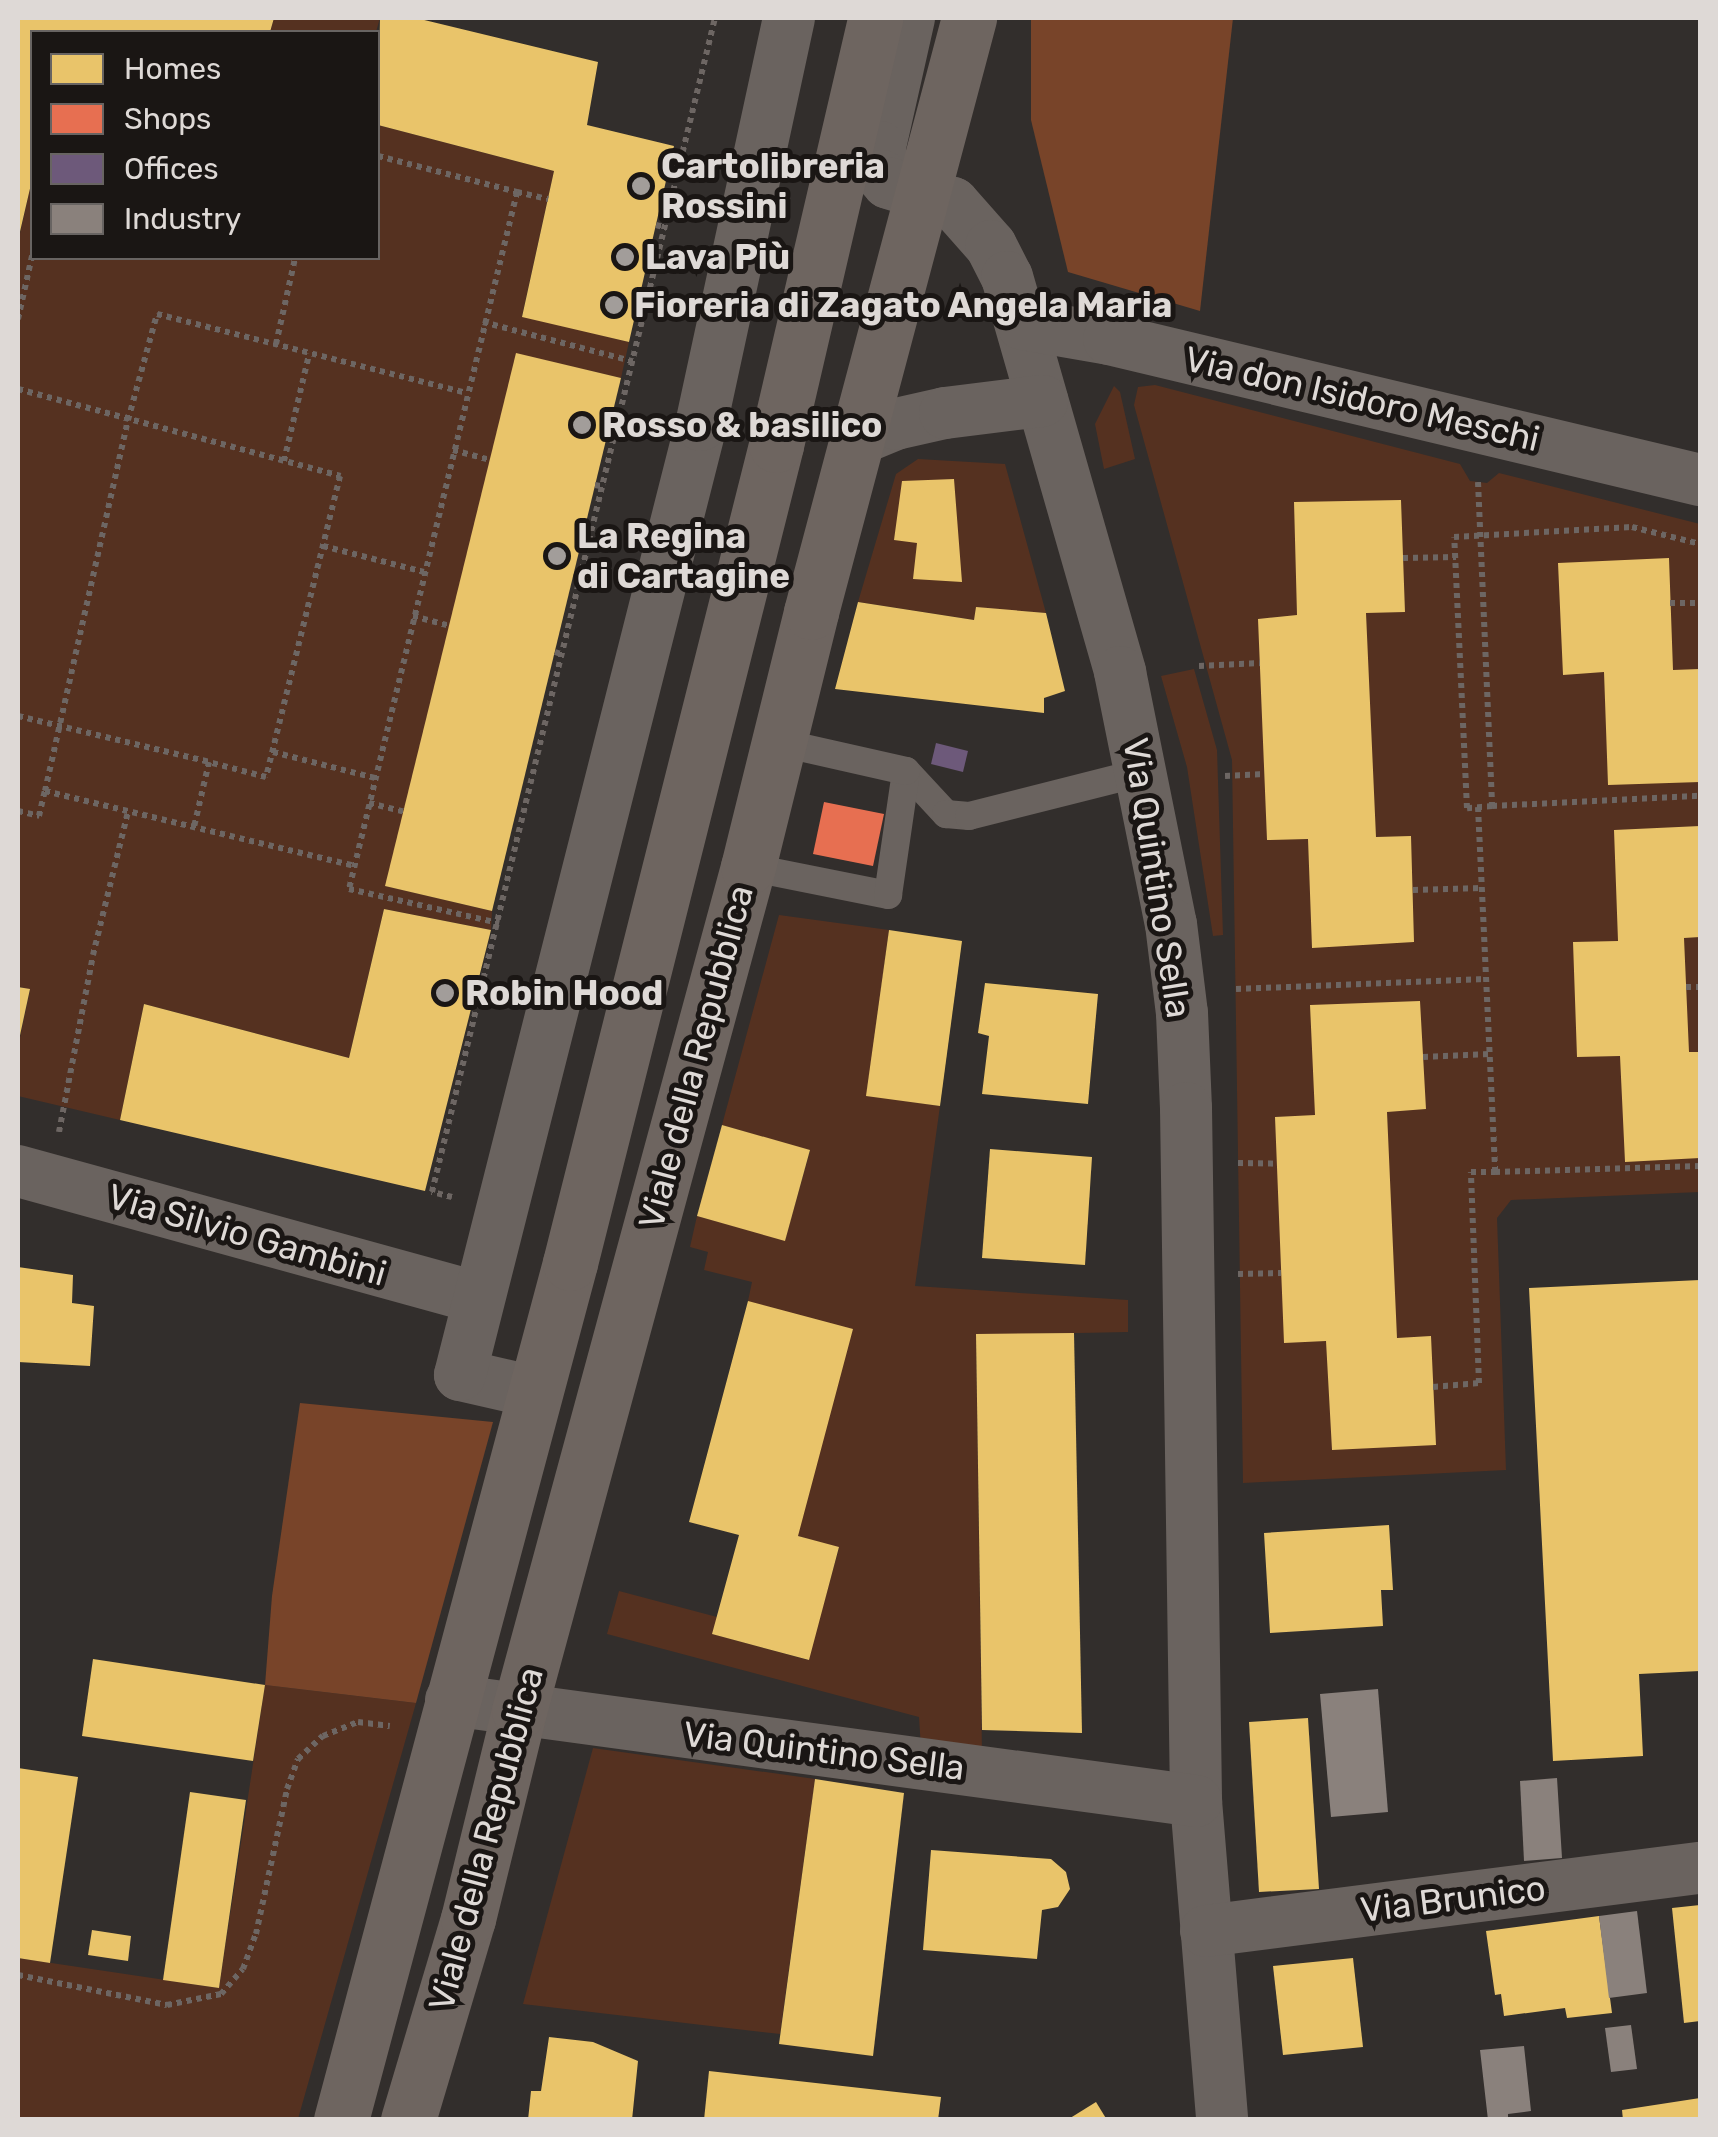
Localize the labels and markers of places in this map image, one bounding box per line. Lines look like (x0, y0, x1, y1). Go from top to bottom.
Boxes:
place label: Cartolibreria Rossini (661, 145, 885, 227)
marker: Cartolibreria Rossini (630, 175, 652, 197)
place label: Lava Più (645, 236, 790, 278)
marker: Lava Più (614, 246, 636, 268)
place label: Fioreria di Zagato Angela Maria (634, 284, 1173, 326)
marker: Fioreria di Zagato Angela Maria (603, 294, 625, 316)
place label: Rosso & basilico (602, 404, 882, 446)
marker: Rosso & basilico (571, 414, 593, 436)
place label: La Regina di Cartagine (577, 515, 790, 597)
marker: La Regina di Cartagine (546, 545, 568, 567)
place label: Robin Hood (465, 972, 663, 1014)
marker: Robin Hood (434, 982, 456, 1004)

